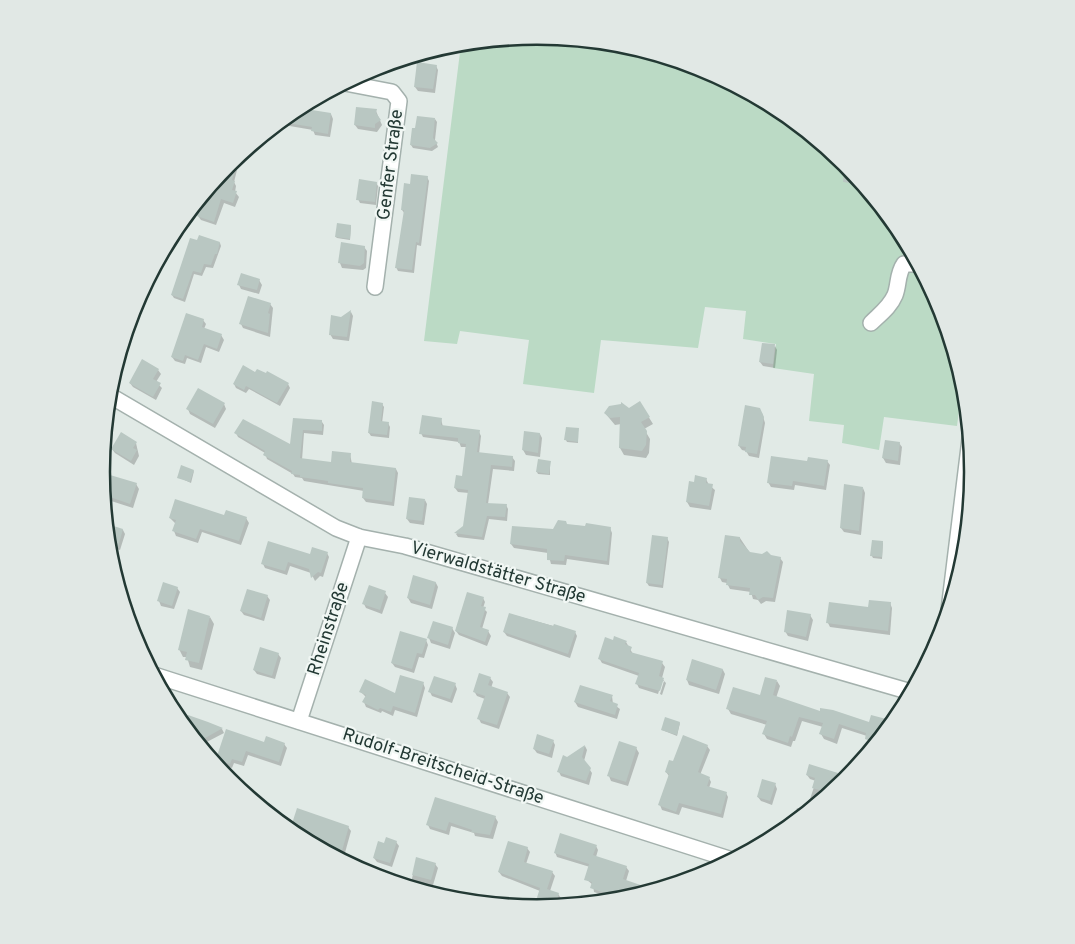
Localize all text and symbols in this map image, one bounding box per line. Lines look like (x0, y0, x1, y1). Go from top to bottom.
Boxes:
street label: Genfer Straße (373, 108, 409, 222)
street label: Vierwaldstätter Straße (408, 537, 588, 609)
street label: Rheinstraße (303, 579, 355, 679)
street label: Rudolf-Breitscheid-Straße (339, 724, 547, 810)

